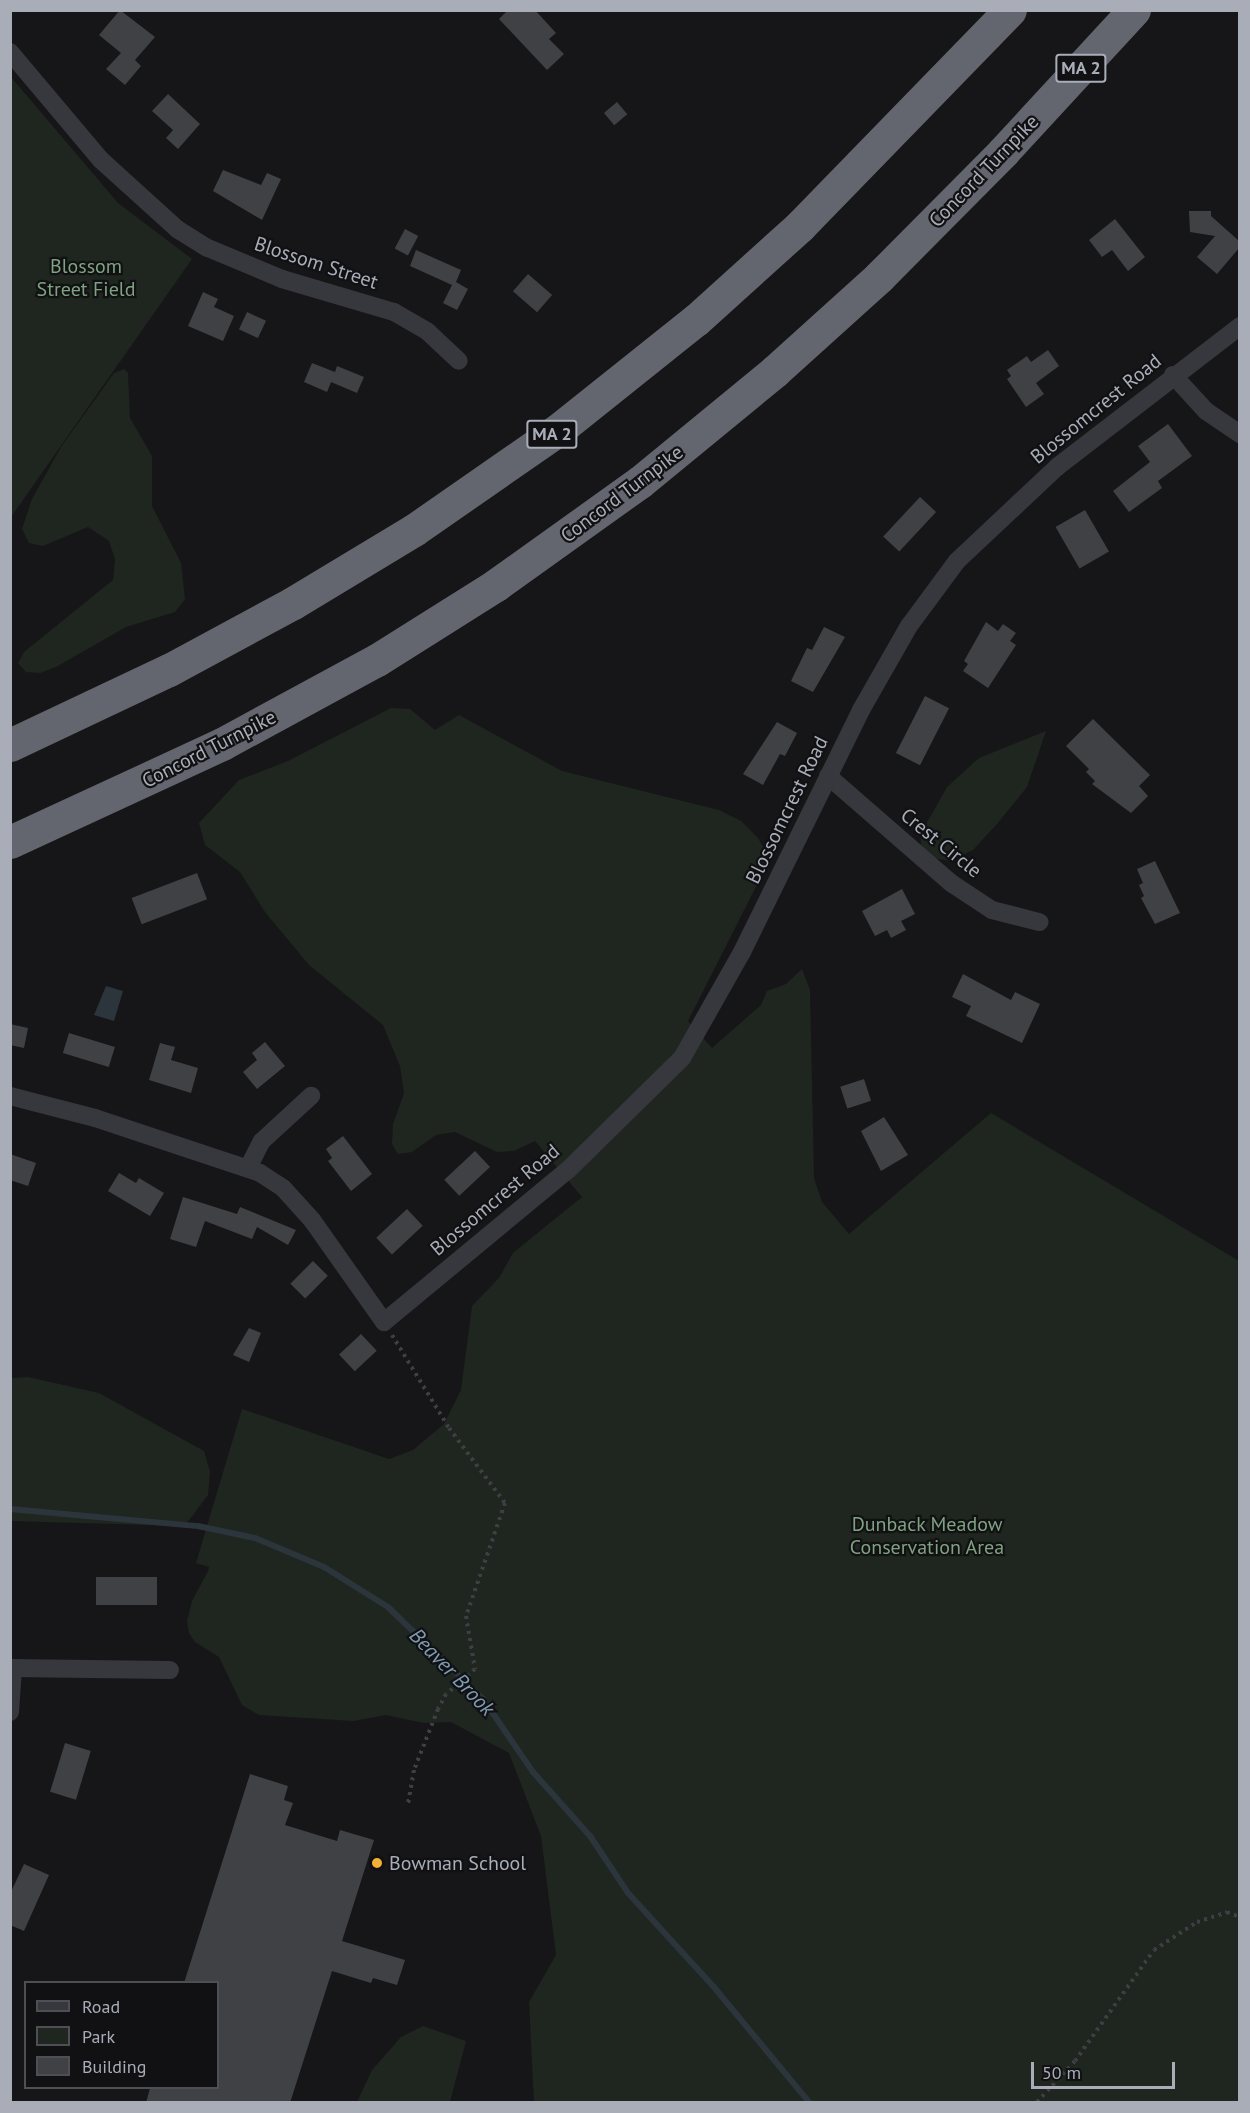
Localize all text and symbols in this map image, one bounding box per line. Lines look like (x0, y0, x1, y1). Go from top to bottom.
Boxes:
road number: MA 2 (1054, 53, 1108, 83)
street label: Concord Turnpike (924, 110, 1044, 232)
street label: Blossom Street (251, 232, 381, 294)
park label: Blossom Street Field (37, 254, 135, 301)
street label: Blossomcrest Road (1026, 349, 1166, 469)
road number: MA 2 (525, 419, 579, 449)
street label: Concord Turnpike (556, 440, 688, 548)
street label: Concord Turnpike (138, 705, 280, 793)
street label: Blossomcrest Road (741, 732, 833, 888)
street label: Crest Circle (896, 803, 986, 883)
street label: Blossomcrest Road (426, 1139, 564, 1261)
park label: Dunback Meadow Conservation Area (849, 1513, 1005, 1560)
water label: Beaver Brook (404, 1623, 500, 1721)
place label: Bowman School (389, 1851, 526, 1875)
marker: Bowman School (370, 1856, 384, 1870)
legend (24, 1981, 219, 2089)
text: Road (82, 1995, 120, 2018)
text: Park (82, 2025, 115, 2048)
scale bar (1034, 2050, 1178, 2088)
text: Building (82, 2055, 146, 2078)
text: 50 m (1042, 2061, 1081, 2084)

